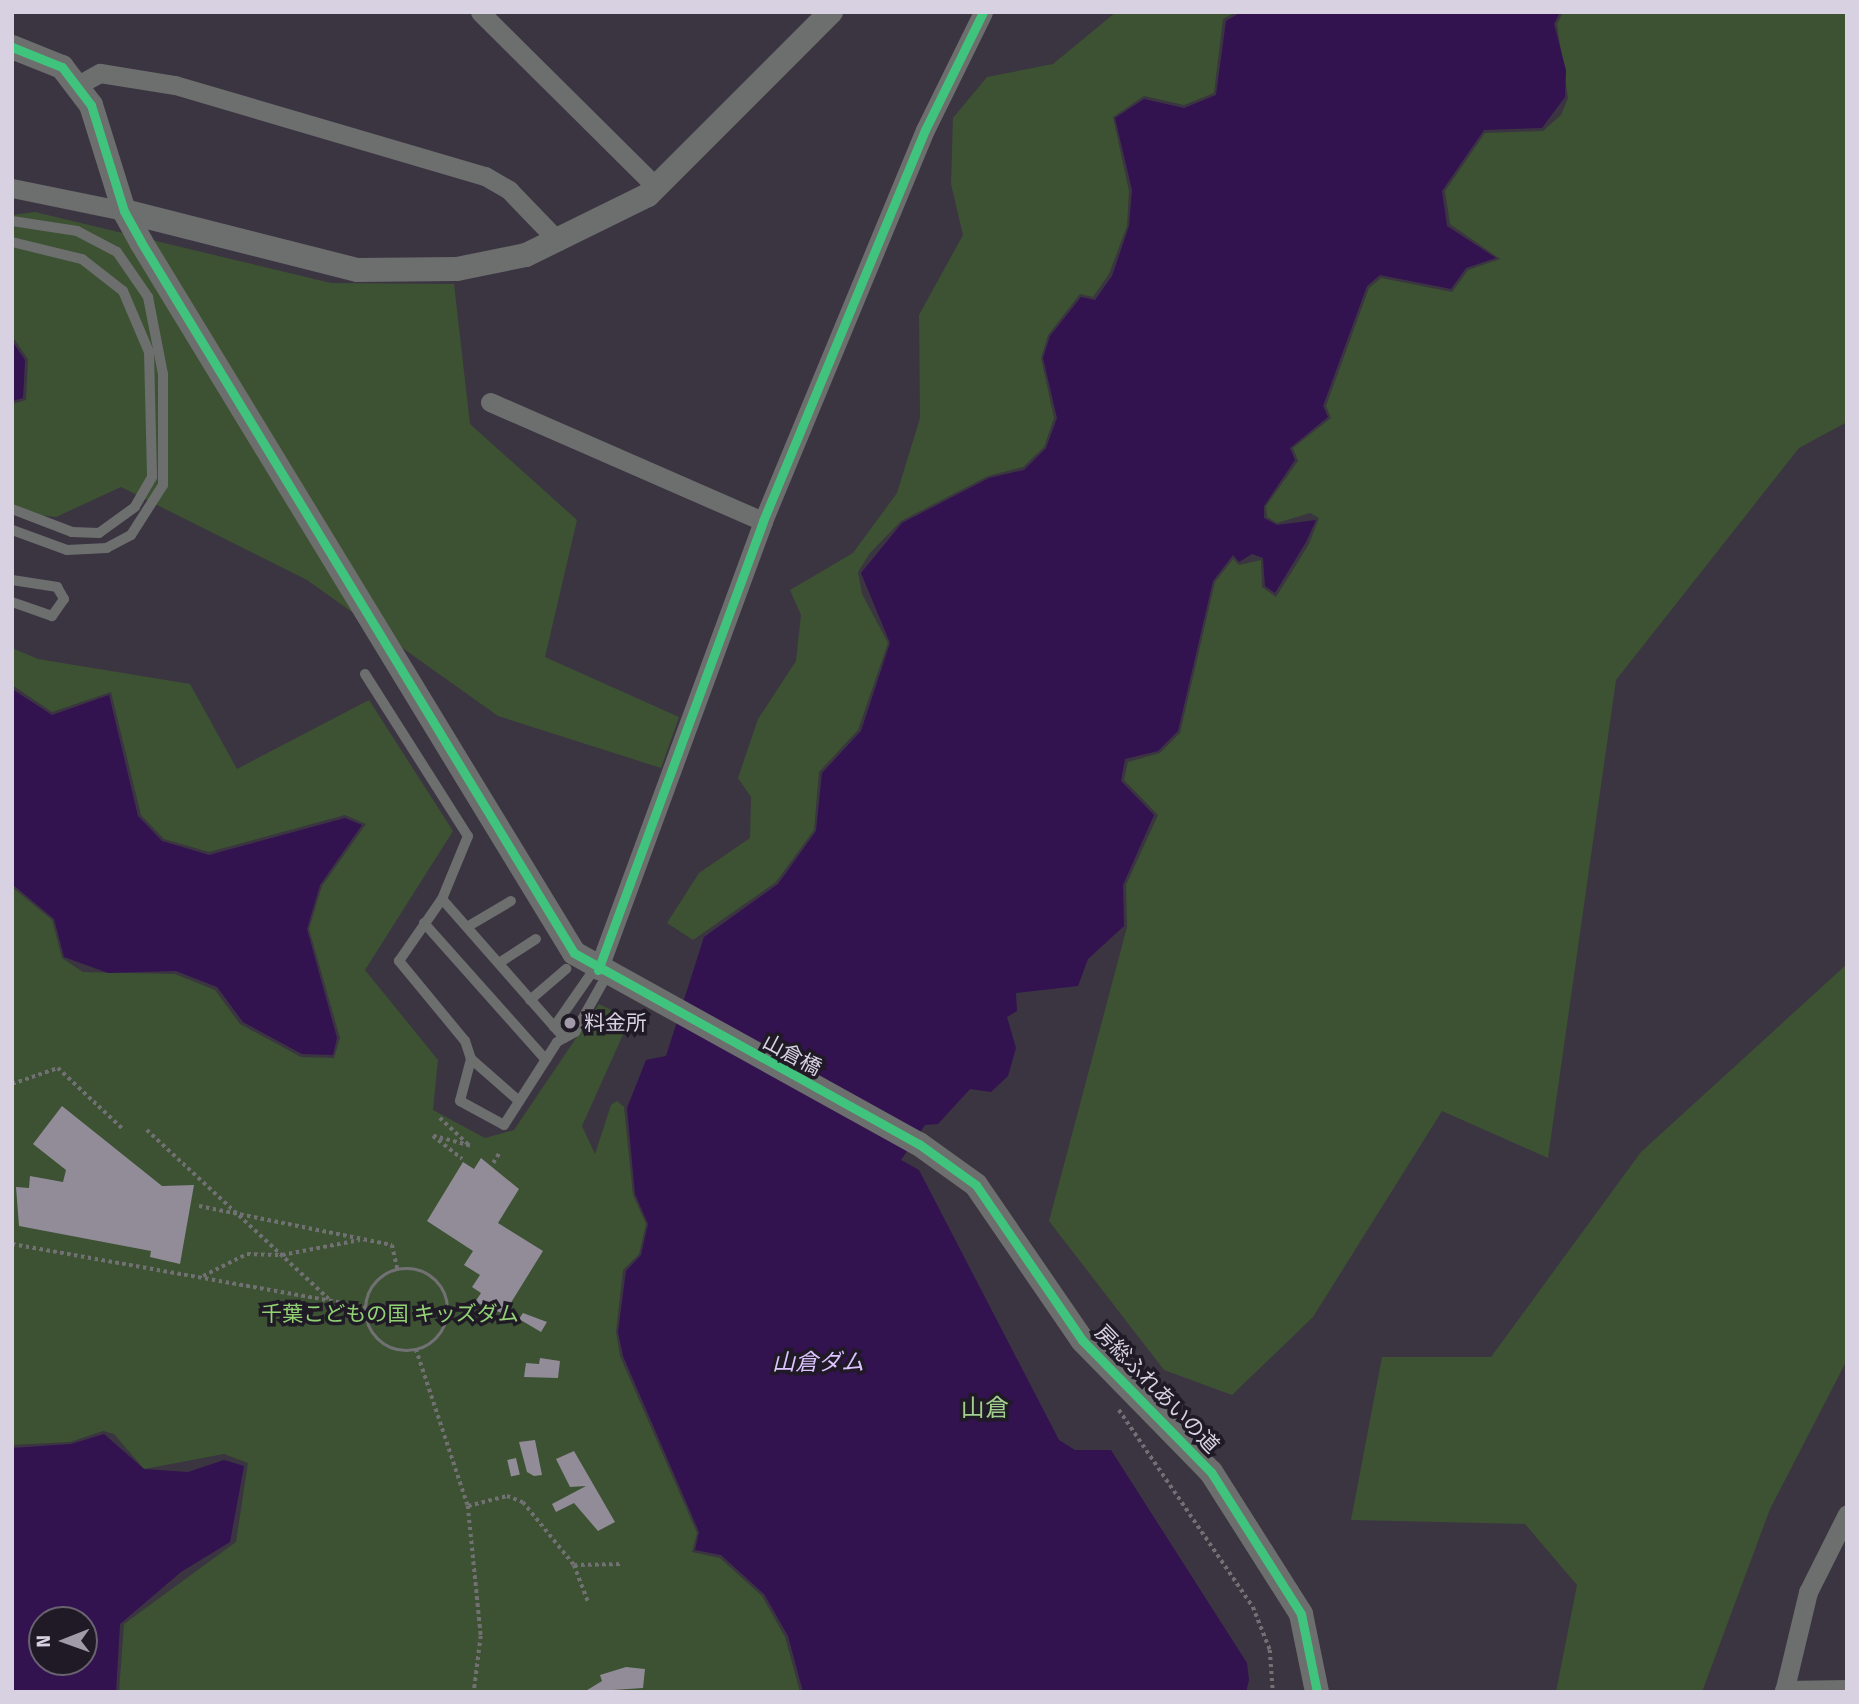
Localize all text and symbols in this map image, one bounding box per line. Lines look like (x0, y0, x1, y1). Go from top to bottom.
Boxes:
place label: 料金所 (584, 1010, 647, 1036)
marker: 料金所 (562, 1015, 578, 1031)
street label: 山倉橋 (758, 1029, 826, 1081)
park label: 千葉こどもの国 キッズダム (261, 1301, 519, 1327)
street label: 房総ふれあいの道 (1090, 1320, 1224, 1458)
water label: 山倉ダム (772, 1348, 864, 1376)
district label: 山倉 (961, 1395, 1009, 1423)
north arrow (28, 1606, 98, 1676)
text: N (32, 1635, 55, 1648)

